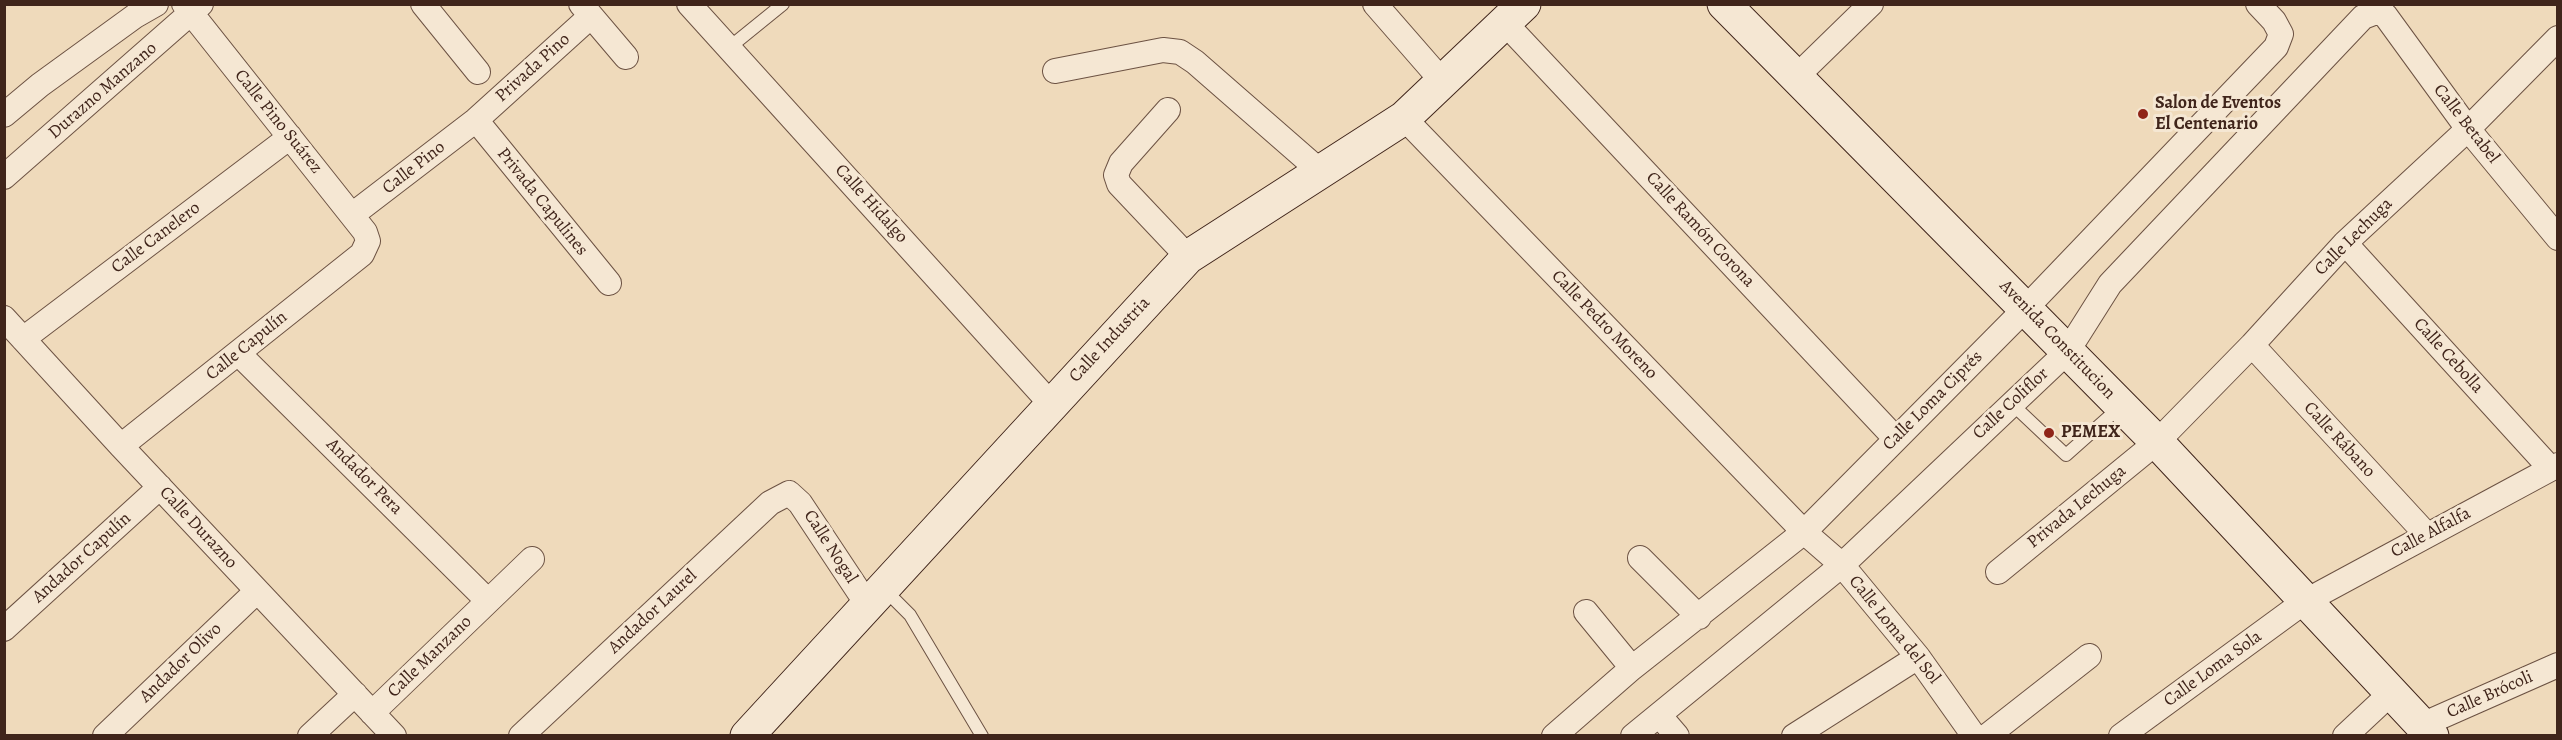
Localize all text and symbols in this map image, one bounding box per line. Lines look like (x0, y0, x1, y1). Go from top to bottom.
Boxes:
street label: Privada Pino (491, 29, 575, 107)
street label: Durazno Manzano (44, 38, 162, 144)
street label: Calle Pino Suárez (229, 65, 327, 179)
street label: Calle Betabel (2428, 80, 2504, 168)
place label: Salon de Eventos El Centenario (2155, 93, 2281, 136)
marker: Salon de Eventos El Centenario (2136, 107, 2150, 121)
street label: Calle Pino (378, 137, 450, 199)
street label: Privada Capulines (492, 144, 592, 260)
street label: Calle Hidalgo (830, 160, 912, 248)
street label: Calle Ramón Corona (1641, 168, 1759, 292)
street label: Calle Lechuga (2311, 194, 2397, 280)
street label: Calle Canelero (107, 198, 205, 278)
street label: Calle Pedro Moreno (1546, 266, 1662, 384)
street label: Avenida Constitucion (1994, 276, 2120, 404)
street label: Calle Industria (1065, 293, 1155, 387)
street label: Calle Capulín (202, 307, 292, 385)
street label: Calle Cebolla (2408, 314, 2488, 398)
street label: Calle Loma Ciprés (1878, 346, 1988, 456)
street label: Calle Coliflor (1969, 364, 2053, 444)
street label: Calle Rábano (2299, 398, 2379, 482)
place label: PEMEX (2061, 422, 2120, 444)
marker: PEMEX (2042, 426, 2056, 440)
street label: Andador Pera (321, 434, 407, 520)
street label: Privada Lechuga (2023, 461, 2131, 553)
street label: Calle Durazno (154, 482, 242, 574)
street label: Calle Alfalfa (2387, 503, 2475, 563)
street label: Calle Nogal (798, 506, 862, 588)
street label: Andador Capulín (28, 508, 136, 608)
street label: Andador Laurel (604, 565, 702, 659)
street label: Calle Loma del Sol (1844, 571, 1944, 689)
street label: Calle Manzano (383, 611, 477, 703)
street label: Andador Olivo (135, 618, 227, 708)
street label: Calle Loma Sola (2160, 626, 2266, 712)
street label: Calle Brócoli (2444, 666, 2536, 724)

